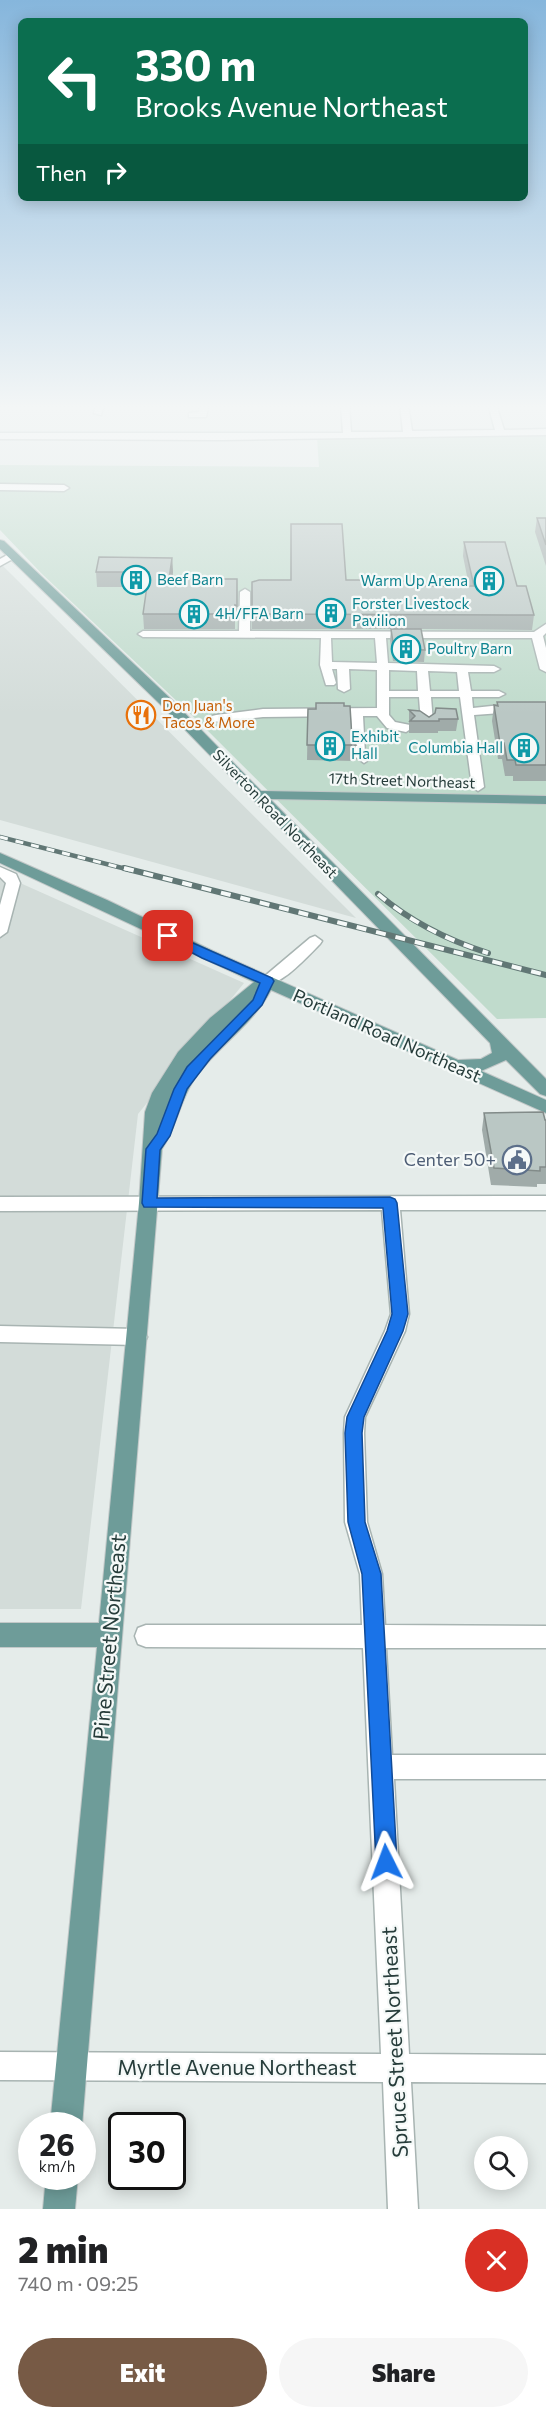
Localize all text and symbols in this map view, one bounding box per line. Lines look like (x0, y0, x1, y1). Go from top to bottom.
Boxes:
text: 330 m (135, 38, 256, 90)
icon: left (36, 42, 114, 120)
text: Brooks Avenue Northeast (135, 90, 448, 123)
icon: right (99, 156, 132, 189)
text: Then (36, 159, 87, 186)
building icon: Beef Barn (120, 564, 152, 596)
building icon: Warm Up Arena (473, 565, 505, 597)
place label: Beef Barn (157, 570, 223, 588)
place label: Warm Up Arena (361, 571, 468, 589)
place label: Forster Livestock Pavilion (352, 594, 470, 629)
building icon: Forster Livestock Pavilion (315, 597, 347, 629)
building icon: 4H/FFA Barn (178, 598, 210, 630)
place label: 4H/FFA Barn (215, 604, 304, 622)
building icon: Poultry Barn (390, 633, 422, 665)
place label: Poultry Barn (427, 639, 512, 657)
place label: Don Juan's Tacos & More (162, 696, 255, 731)
restaurant icon: Don Juan's Tacos & More (125, 699, 157, 731)
place label: Exhibit Hall (351, 727, 399, 762)
building icon: Exhibit Hall (314, 730, 346, 762)
building icon: Columbia Hall (508, 732, 540, 764)
place label: Columbia Hall (408, 738, 503, 756)
street label: Silverton Road Northeast (210, 745, 342, 881)
street label: 17th Street Northeast (328, 768, 476, 792)
pin (142, 910, 193, 961)
icon: arrive (151, 919, 184, 952)
street label: Portland Road Northeast (290, 984, 485, 1087)
public building icon: Center 50+ (501, 1144, 533, 1176)
place label: Center 50+ (404, 1148, 496, 1170)
street label: Pine Street Northeast (87, 1533, 130, 1741)
position arrow (354, 1830, 418, 1894)
street label: Spruce Street Northeast (375, 1926, 412, 2158)
street label: Myrtle Avenue Northeast (117, 2054, 357, 2079)
speed limit sign: 30 (108, 2112, 186, 2190)
text: 26 (39, 2125, 75, 2162)
map controls (474, 2136, 528, 2190)
button: search (474, 2136, 528, 2190)
text: km/h (39, 2157, 75, 2175)
text: 2 min (18, 2226, 108, 2270)
button: close (465, 2229, 528, 2292)
text: 740 m · 09:25 (18, 2271, 139, 2295)
button: Exit (18, 2338, 267, 2407)
button: Share (279, 2338, 528, 2407)

